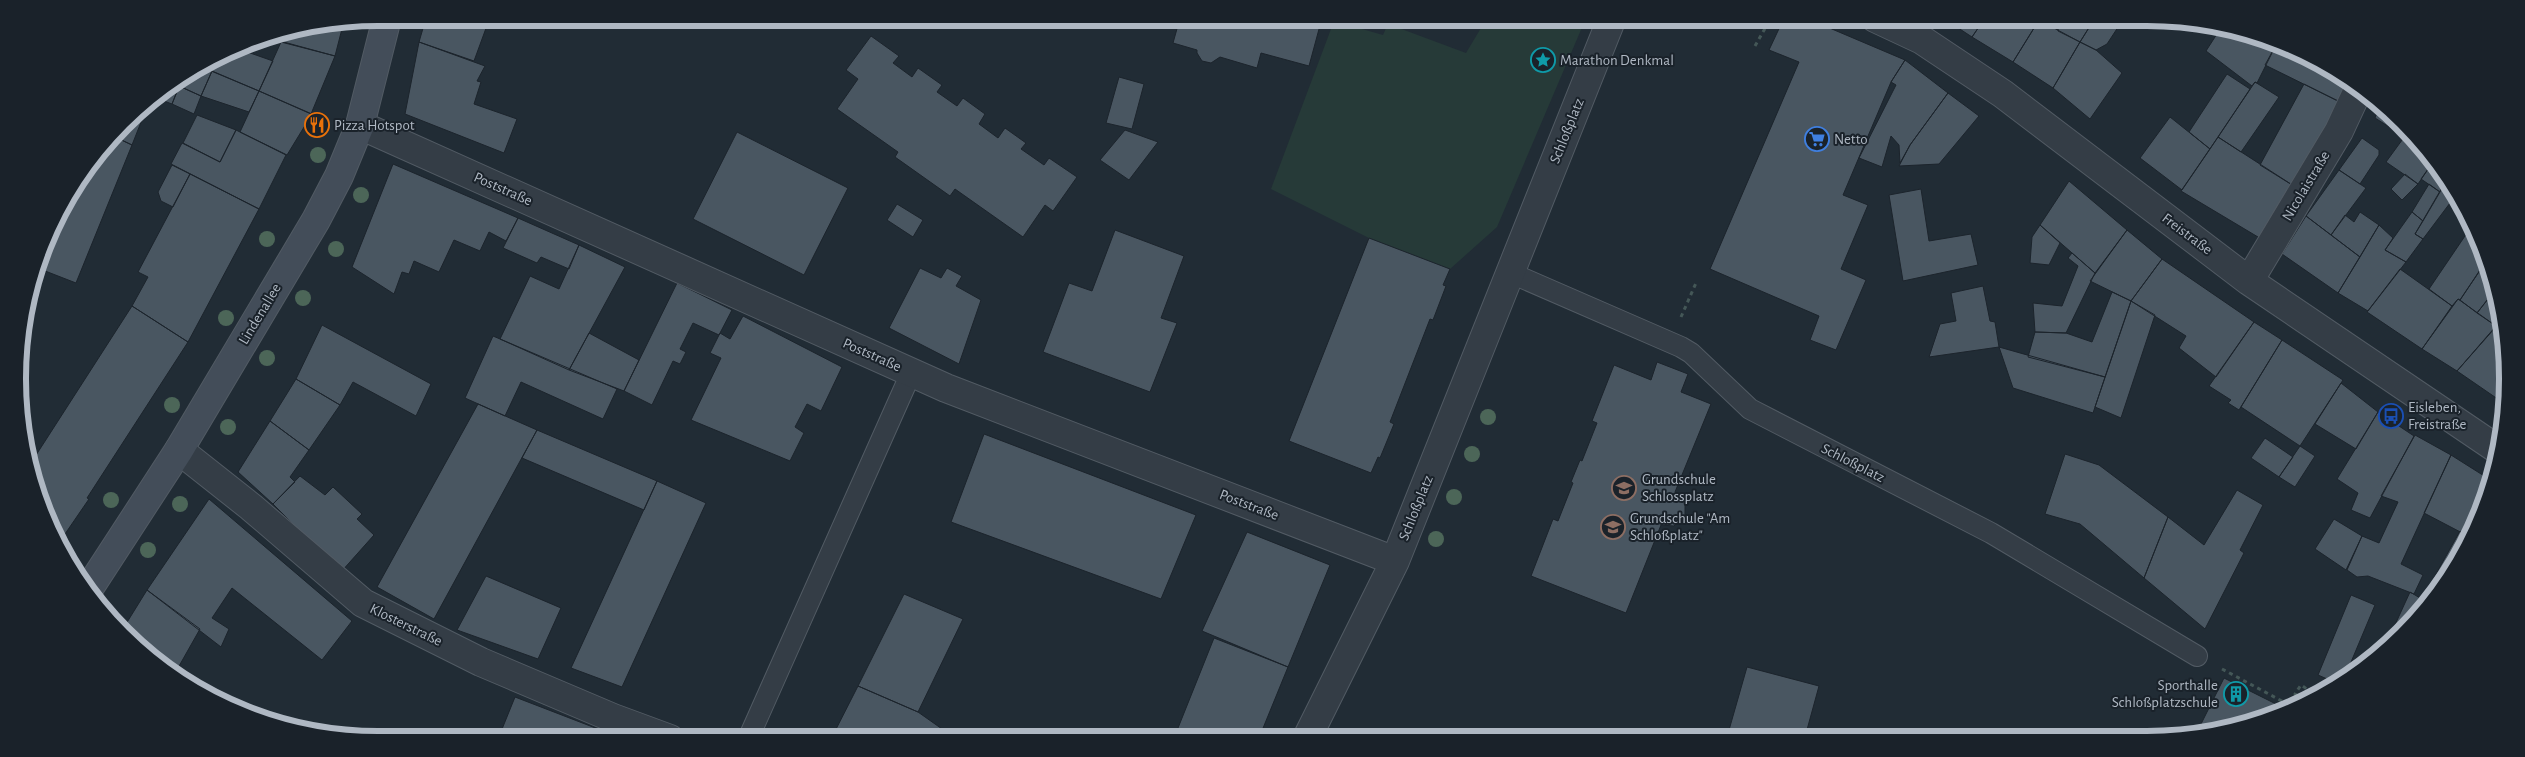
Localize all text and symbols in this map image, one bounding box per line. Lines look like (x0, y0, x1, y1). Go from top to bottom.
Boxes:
place icon: Marathon Denkmal (1530, 47, 1556, 73)
place label: Marathon Denkmal (1560, 53, 1674, 68)
street label: Schloßplatz (1547, 96, 1587, 166)
restaurant icon: Pizza Hotspot (304, 112, 330, 138)
place label: Pizza Hotspot (334, 118, 415, 133)
supermarket icon: Netto (1804, 126, 1830, 152)
place label: Netto (1834, 132, 1868, 147)
street label: Nicolaistraße (2279, 148, 2333, 223)
street label: Poststraße (472, 170, 534, 209)
street label: Freistraße (2159, 210, 2215, 258)
street label: Lindenallee (236, 281, 284, 347)
street label: Poststraße (841, 336, 903, 375)
place label: Eisleben, Freistraße (2408, 400, 2467, 432)
bus stop icon: Eisleben, Freistraße (2378, 403, 2404, 429)
street label: Schloßplatz (1819, 441, 1887, 485)
place label: Grundschule Schlossplatz (1642, 472, 1716, 504)
street label: Schloßplatz (1396, 473, 1436, 543)
school or university icon: Grundschule Schlossplatz (1611, 475, 1637, 501)
street label: Poststraße (1217, 487, 1281, 523)
place label: Grundschule "Am Schloßplatz" (1630, 511, 1730, 543)
school or university icon: Grundschule "Am Schloßplatz" (1600, 514, 1626, 540)
street label: Klosterstraße (367, 601, 445, 649)
place label: Sporthalle Schloßplatzschule (2112, 678, 2218, 710)
building icon: Sporthalle Schloßplatzschule (2223, 681, 2249, 707)

